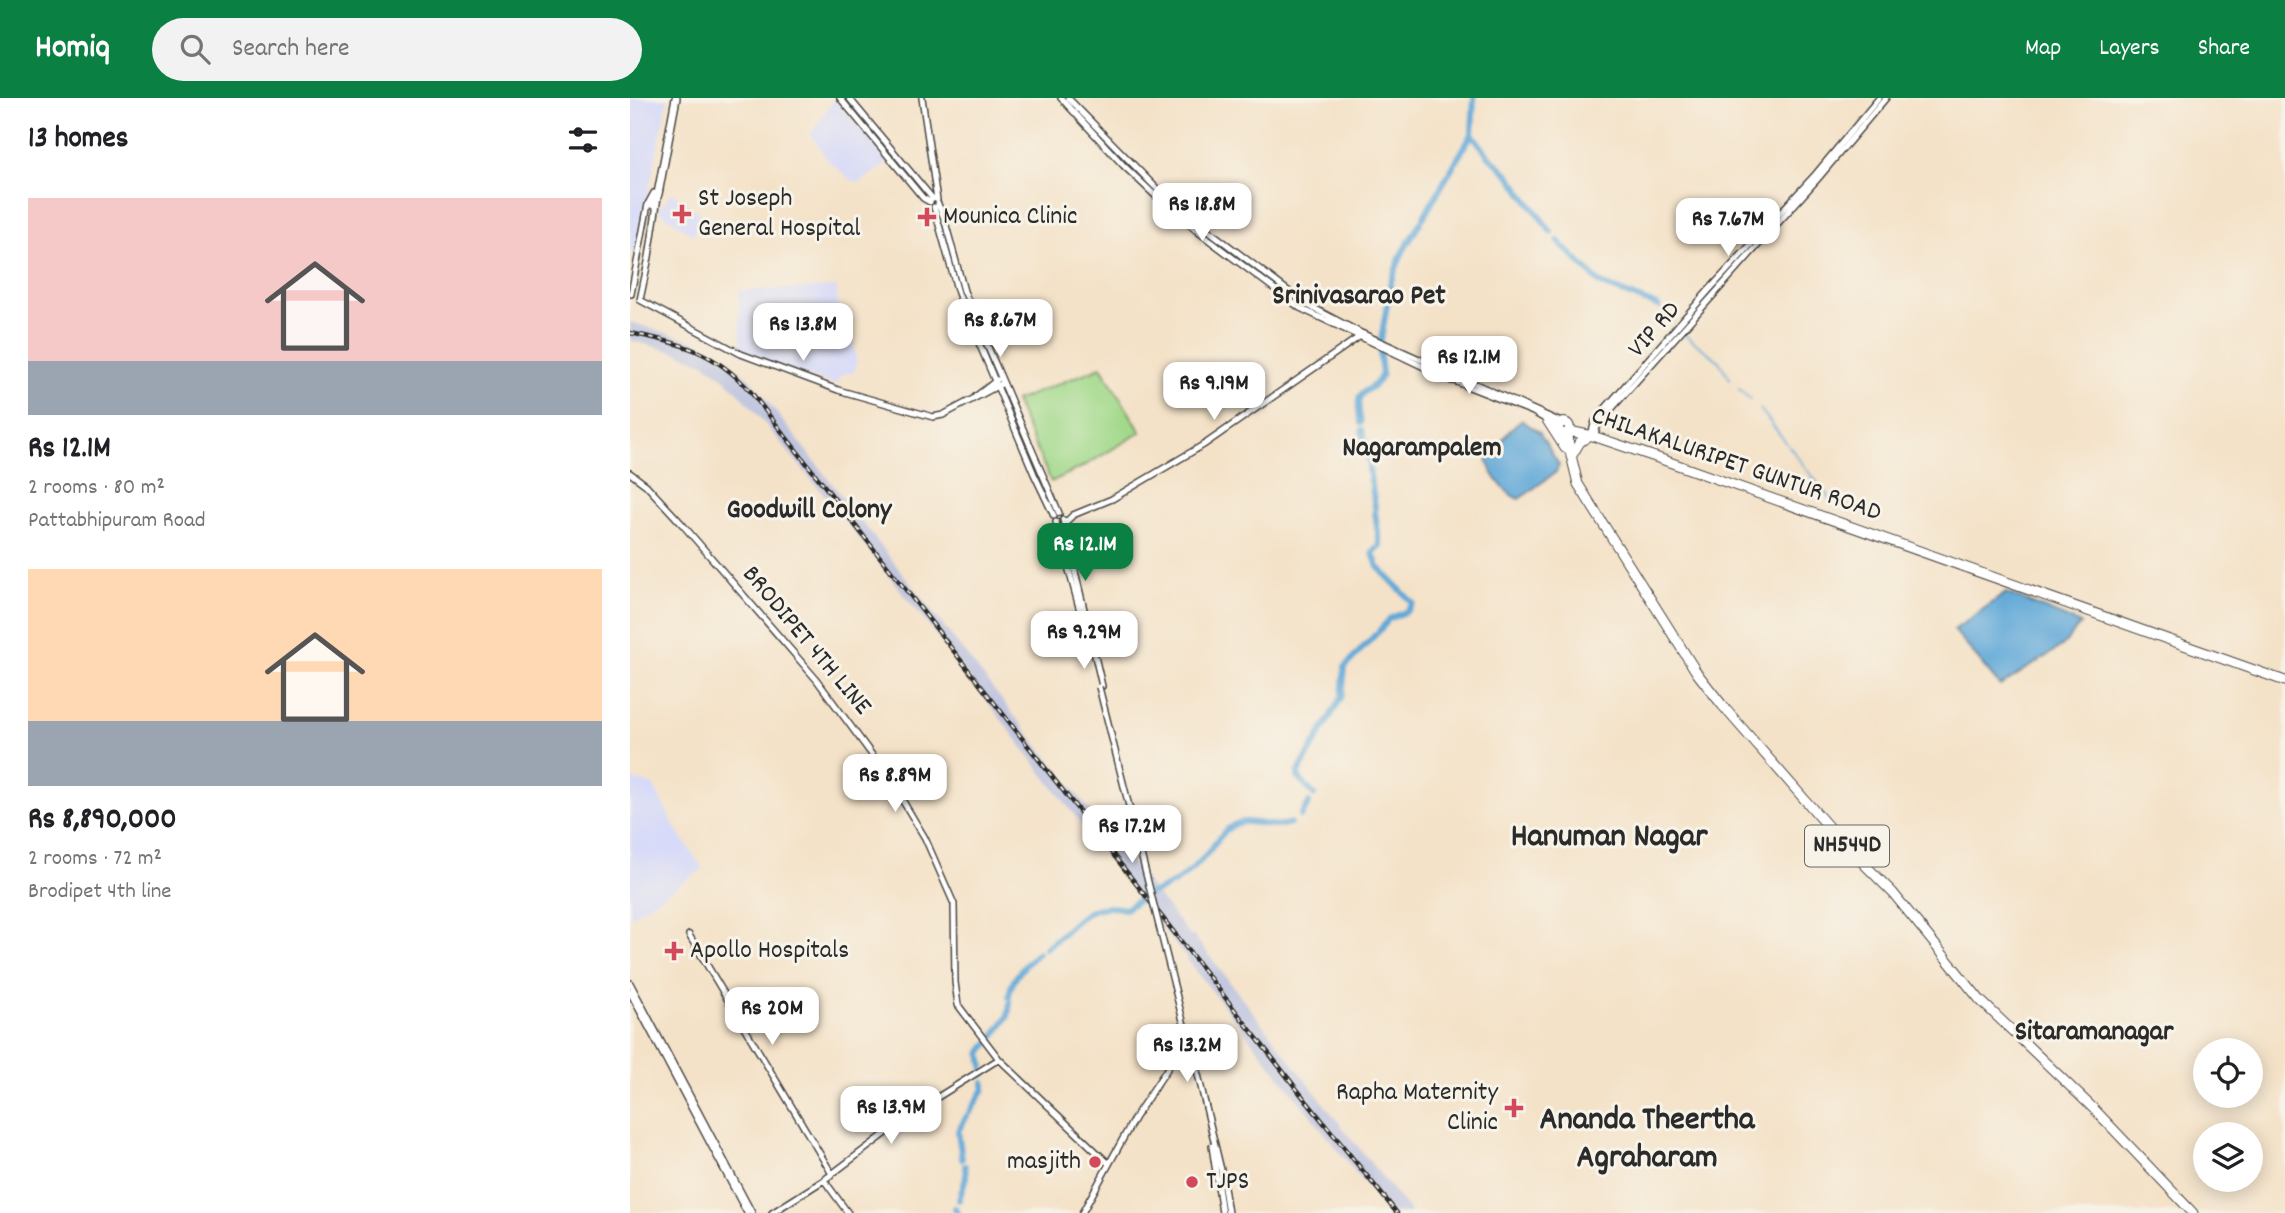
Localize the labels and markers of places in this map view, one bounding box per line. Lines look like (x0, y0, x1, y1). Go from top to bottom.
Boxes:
place label: St Joseph General Hospital (698, 181, 861, 248)
pin: Rs 18.8M (1130, 184, 1274, 243)
pin: Rs 7.67M (1656, 198, 1800, 258)
place label: Mounica Clinic (943, 199, 1077, 236)
marker: St Joseph General Hospital (672, 204, 692, 224)
marker: Mounica Clinic (917, 207, 937, 227)
pin: Rs 8.67M (928, 300, 1072, 359)
pin: Rs 13.8M (731, 303, 875, 363)
pin: Rs 12.1M (1397, 336, 1541, 396)
pin: Rs 9.19M (1142, 362, 1286, 422)
pin: Rs 12.1M (1013, 524, 1157, 583)
pin: Rs 9.29M (1012, 612, 1156, 671)
pin: Rs 8.89M (823, 754, 967, 814)
pin: Rs 17.2M (1060, 806, 1204, 865)
place label: Apollo Hospitals (690, 933, 849, 970)
marker: Apollo Hospitals (664, 941, 684, 961)
pin: Rs 20M (715, 988, 829, 1047)
pin: Rs 13.2M (1115, 1024, 1259, 1084)
place label: Rapha Maternity Clinic (1336, 1075, 1498, 1142)
pin: Rs 13.9M (819, 1086, 963, 1146)
marker: Rapha Maternity Clinic (1504, 1098, 1524, 1118)
place label: masjith (1007, 1144, 1081, 1181)
marker: masjith (1087, 1154, 1103, 1170)
place label: TJPS (1206, 1164, 1249, 1201)
marker: TJPS (1184, 1174, 1200, 1190)

